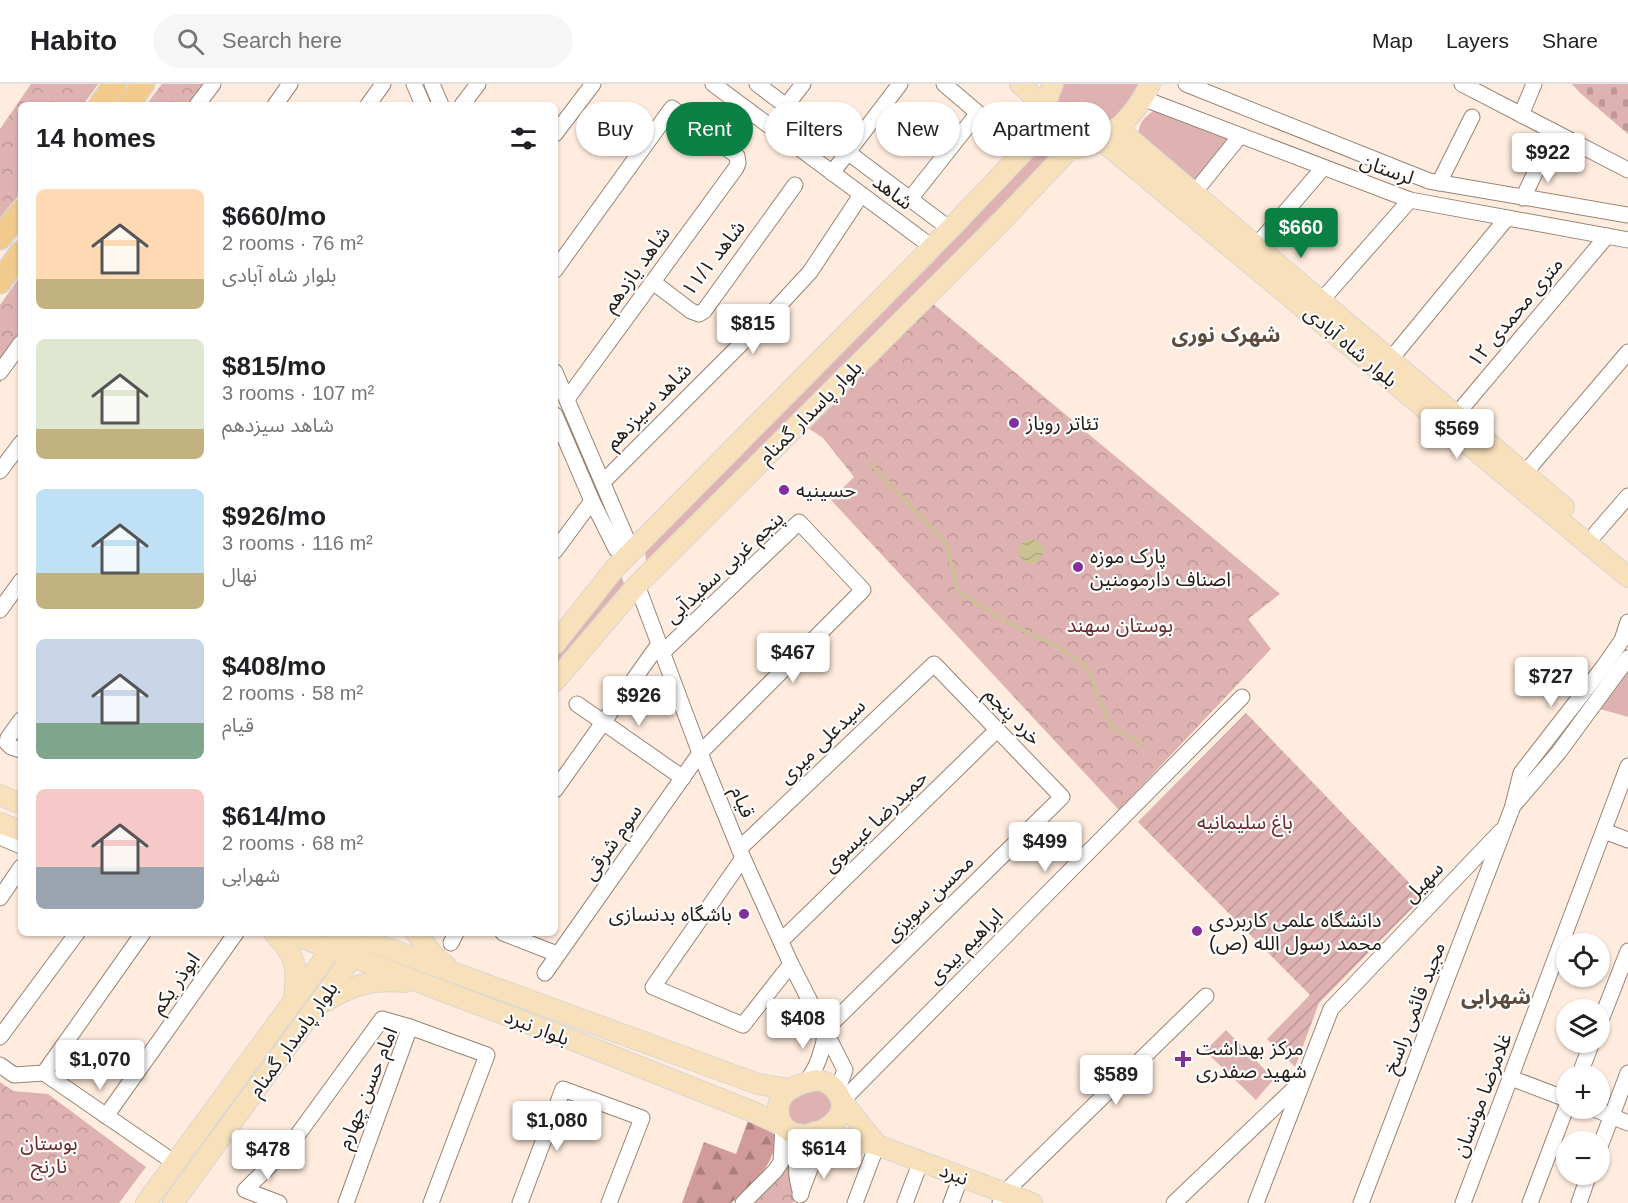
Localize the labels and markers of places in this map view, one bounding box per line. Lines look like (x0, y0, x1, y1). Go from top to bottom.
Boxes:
pin: $922 (1512, 133, 1584, 184)
pin: $660 (1265, 208, 1337, 259)
pin: $815 (717, 304, 789, 355)
pin: $569 (1421, 409, 1493, 460)
place label: تئاتر روباز (1025, 412, 1099, 435)
marker: تئاتر روباز (1007, 416, 1021, 430)
place label: حسینیه (796, 479, 856, 501)
marker: حسینیه (777, 483, 791, 497)
place label: پارک موزه اصناف دارمومنین (1090, 545, 1231, 591)
marker: پارک موزه اصناف دارمومنین (1071, 560, 1085, 574)
pin: $467 (757, 633, 829, 684)
pin: $727 (1515, 657, 1587, 708)
pin: $926 (603, 676, 675, 727)
pin: $499 (1009, 822, 1081, 873)
place label: باشگاه بدنسازی (609, 903, 732, 926)
marker: باشگاه بدنسازی (737, 907, 751, 921)
place label: دانشگاه علمی کاربردی محمد رسول الله (ص) (1209, 909, 1382, 955)
marker: دانشگاه علمی کاربردی محمد رسول الله (ص) (1190, 924, 1204, 938)
pin: $408 (767, 999, 839, 1050)
place label: مرکز بهداشت شهید صفدری (1196, 1037, 1307, 1083)
pin: $1,070 (51, 1040, 149, 1091)
marker: مرکز بهداشت شهید صفدری (1174, 1050, 1192, 1068)
pin: $589 (1080, 1055, 1152, 1106)
pin: $1,080 (508, 1101, 606, 1152)
pin: $614 (788, 1129, 860, 1180)
pin: $478 (232, 1130, 304, 1181)

